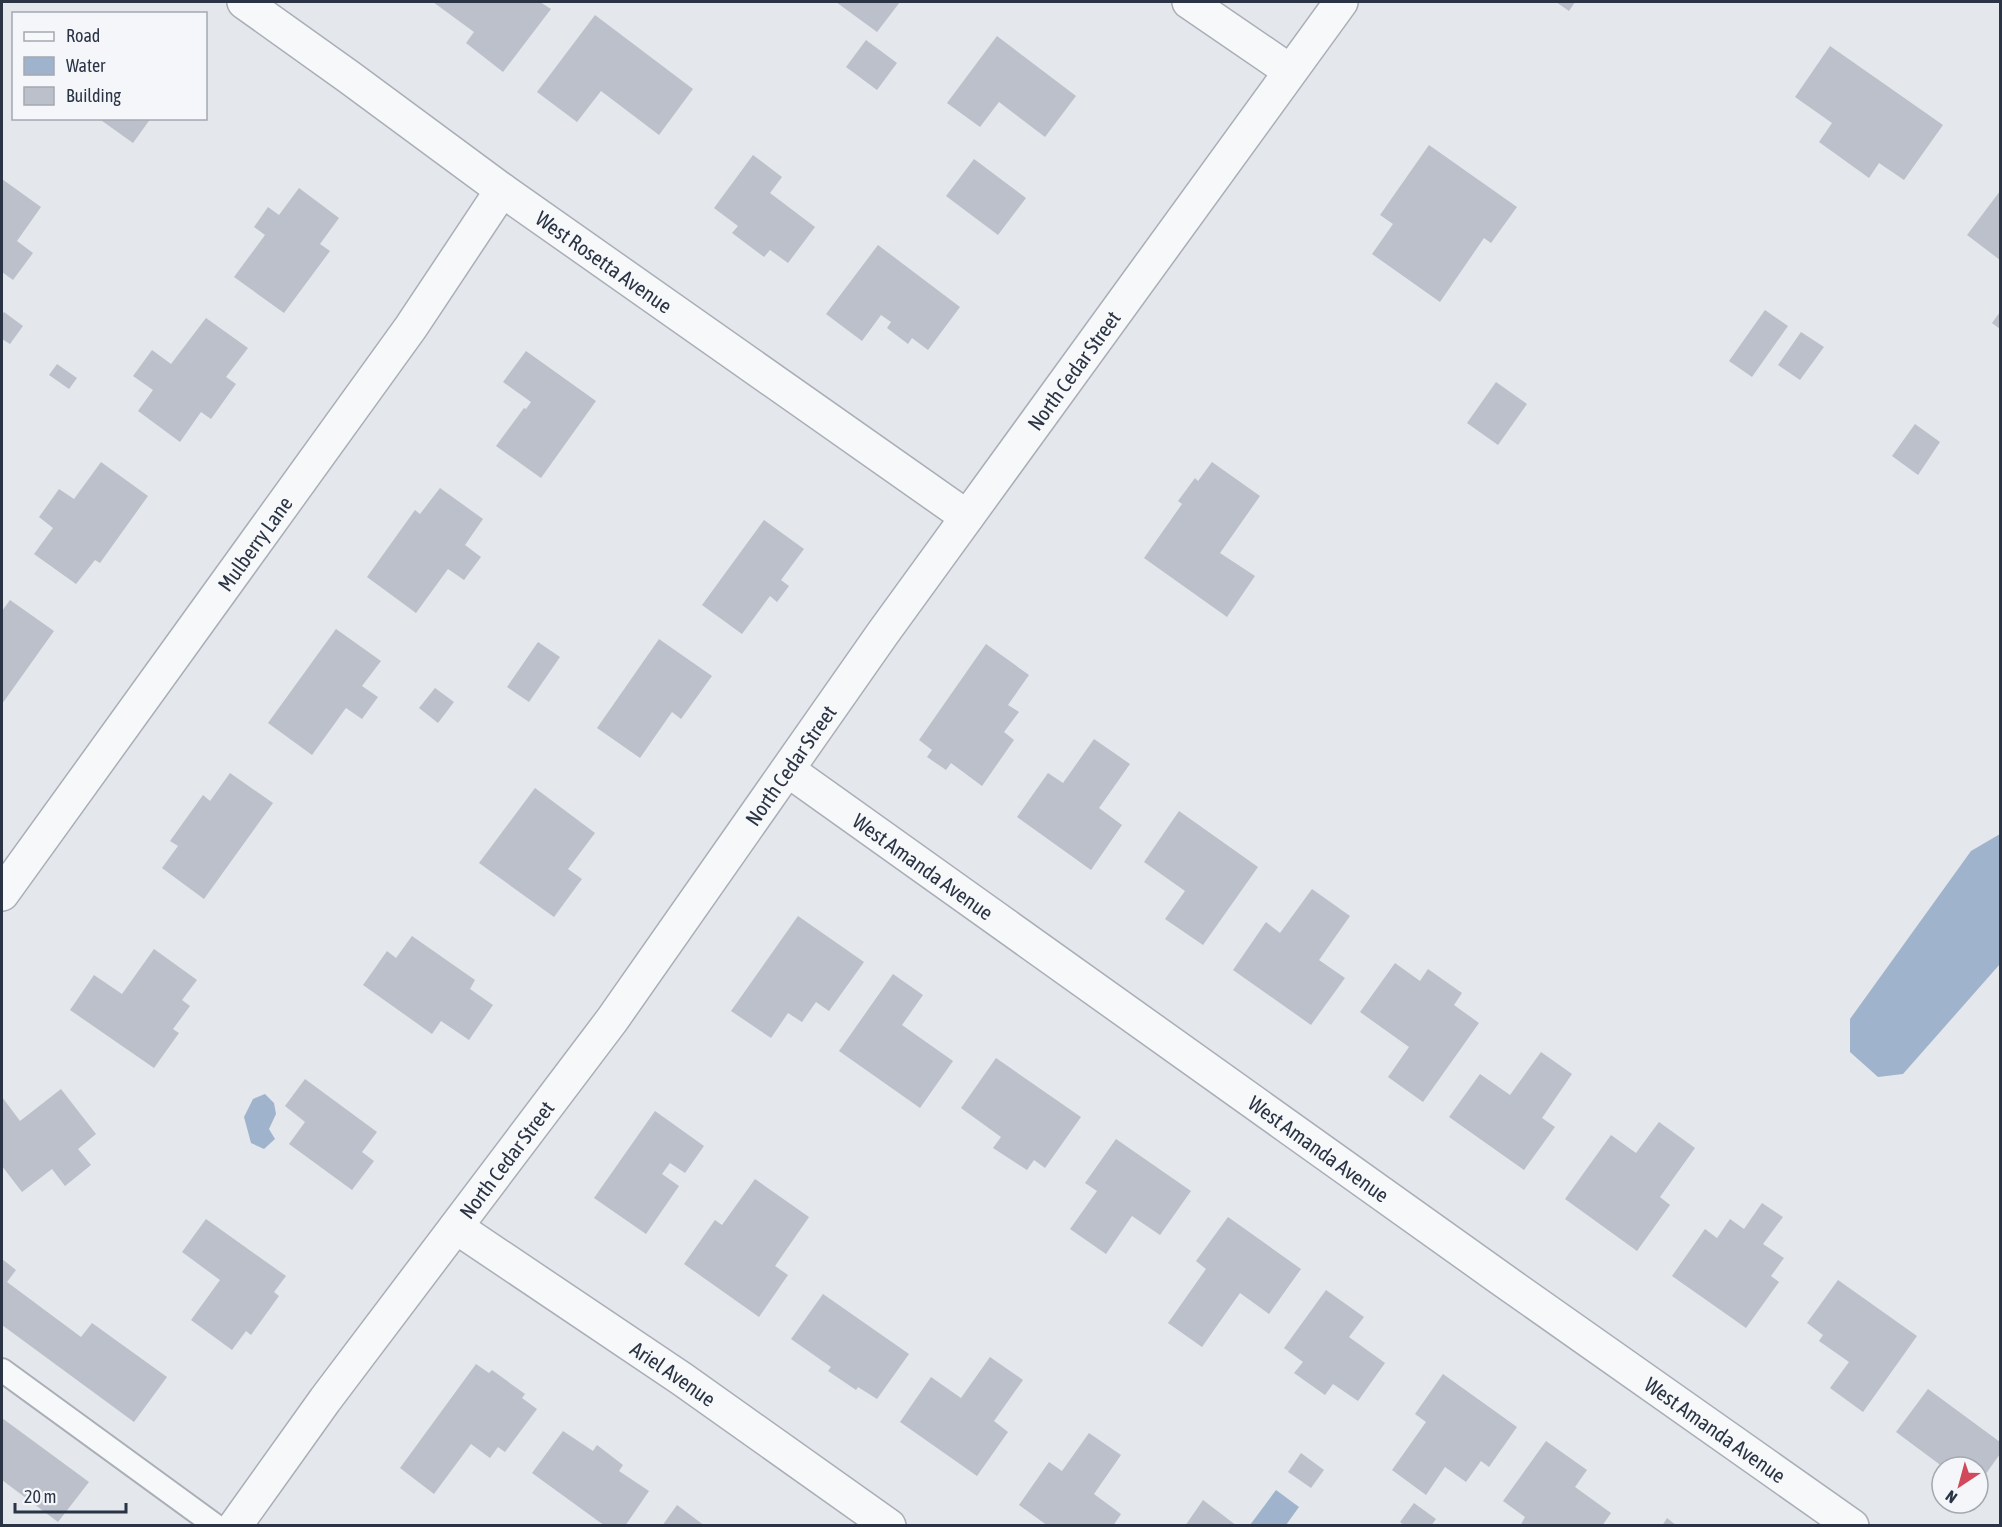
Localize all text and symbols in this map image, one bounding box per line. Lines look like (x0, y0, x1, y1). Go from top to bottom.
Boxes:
legend (12, 12, 207, 120)
text: Road (66, 25, 100, 46)
text: Water (66, 55, 106, 76)
text: Building (66, 85, 121, 106)
street label: West Rosetta Avenue (531, 206, 677, 318)
street label: North Cedar Street (1022, 306, 1125, 435)
street label: Mulberry Lane (213, 492, 297, 596)
street label: North Cedar Street (740, 701, 841, 830)
street label: West Amanda Avenue (848, 808, 998, 925)
street label: West Amanda Avenue (1244, 1091, 1394, 1207)
street label: North Cedar Street (454, 1096, 559, 1223)
street label: Ariel Avenue (626, 1336, 720, 1411)
street label: West Amanda Avenue (1640, 1372, 1790, 1487)
north arrow (1930, 1455, 1990, 1515)
scale bar (15, 1476, 126, 1514)
text: 20 m (24, 1486, 56, 1507)
text: N (1942, 1487, 1960, 1507)

